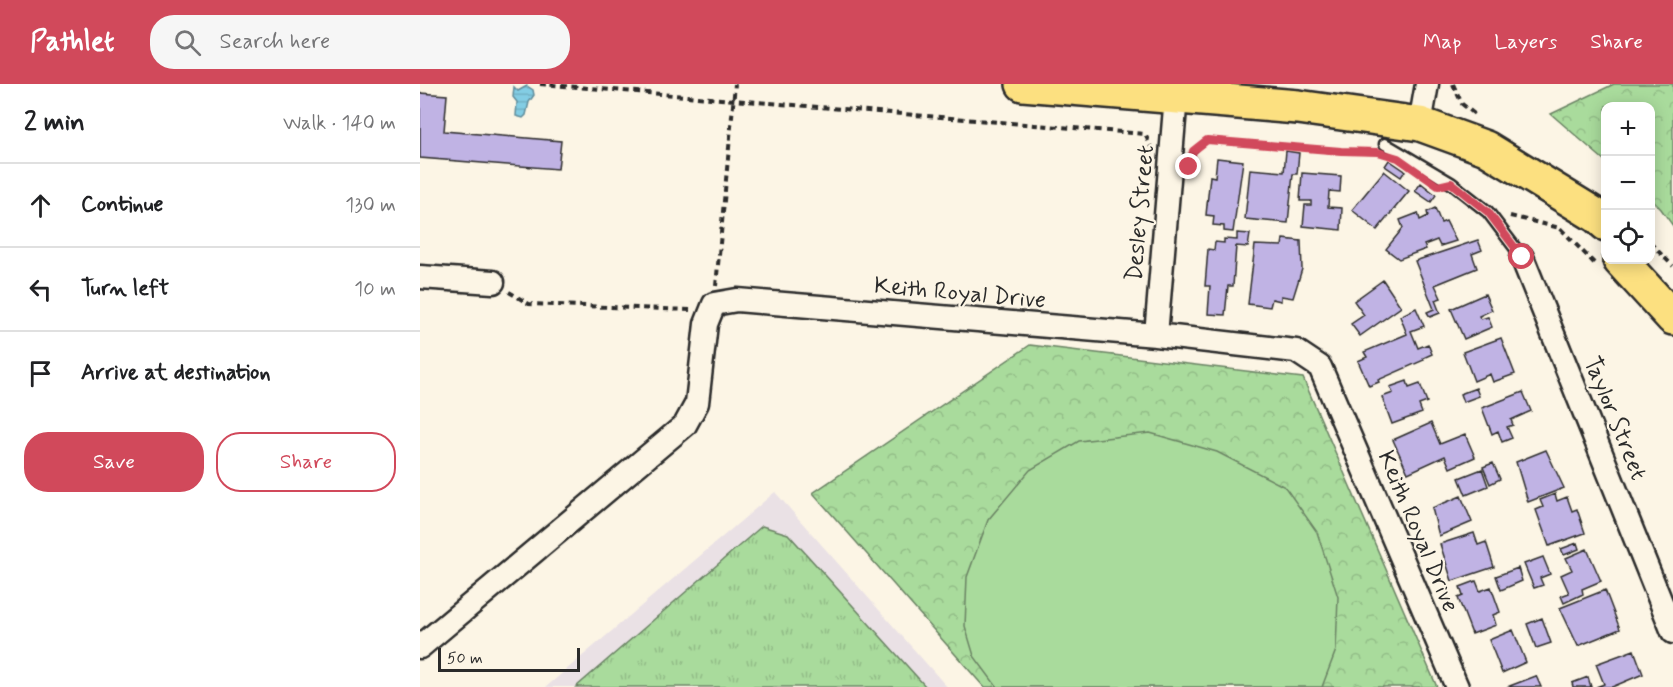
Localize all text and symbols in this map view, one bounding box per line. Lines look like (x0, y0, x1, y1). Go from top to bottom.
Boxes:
search box (150, 15, 570, 69)
text: Pathlet (30, 24, 114, 61)
icon: search (171, 26, 204, 59)
text: Search here (219, 28, 330, 56)
text: Map (1423, 28, 1461, 56)
text: Layers (1494, 28, 1557, 56)
text: Share (1590, 28, 1643, 56)
map controls (1601, 102, 1655, 264)
button: + (1601, 102, 1655, 156)
text: 2 min (24, 106, 85, 140)
text: Walk · 140 m (283, 110, 396, 137)
street label: Desley Street (1119, 144, 1162, 283)
route end (1175, 153, 1201, 179)
button: − (1601, 156, 1655, 210)
icon: ahead (24, 189, 57, 222)
text: Continue (81, 191, 163, 219)
text: 130 m (345, 192, 396, 219)
button: locate (1601, 210, 1655, 264)
route start (1508, 243, 1534, 269)
street label: Keith Royal Drive (873, 271, 1047, 316)
icon: left (24, 273, 57, 306)
text: Turn left (81, 275, 169, 303)
text: 10 m (354, 276, 396, 303)
street label: Taylor Street (1576, 352, 1653, 485)
icon: arrive (24, 357, 57, 390)
text: Arrive at destination (81, 359, 271, 387)
button: Save (24, 432, 204, 492)
button: Share (216, 432, 396, 492)
street label: Keith Royal Drive (1370, 446, 1466, 617)
scale bar (438, 645, 580, 672)
text: 50 m (447, 648, 483, 669)

